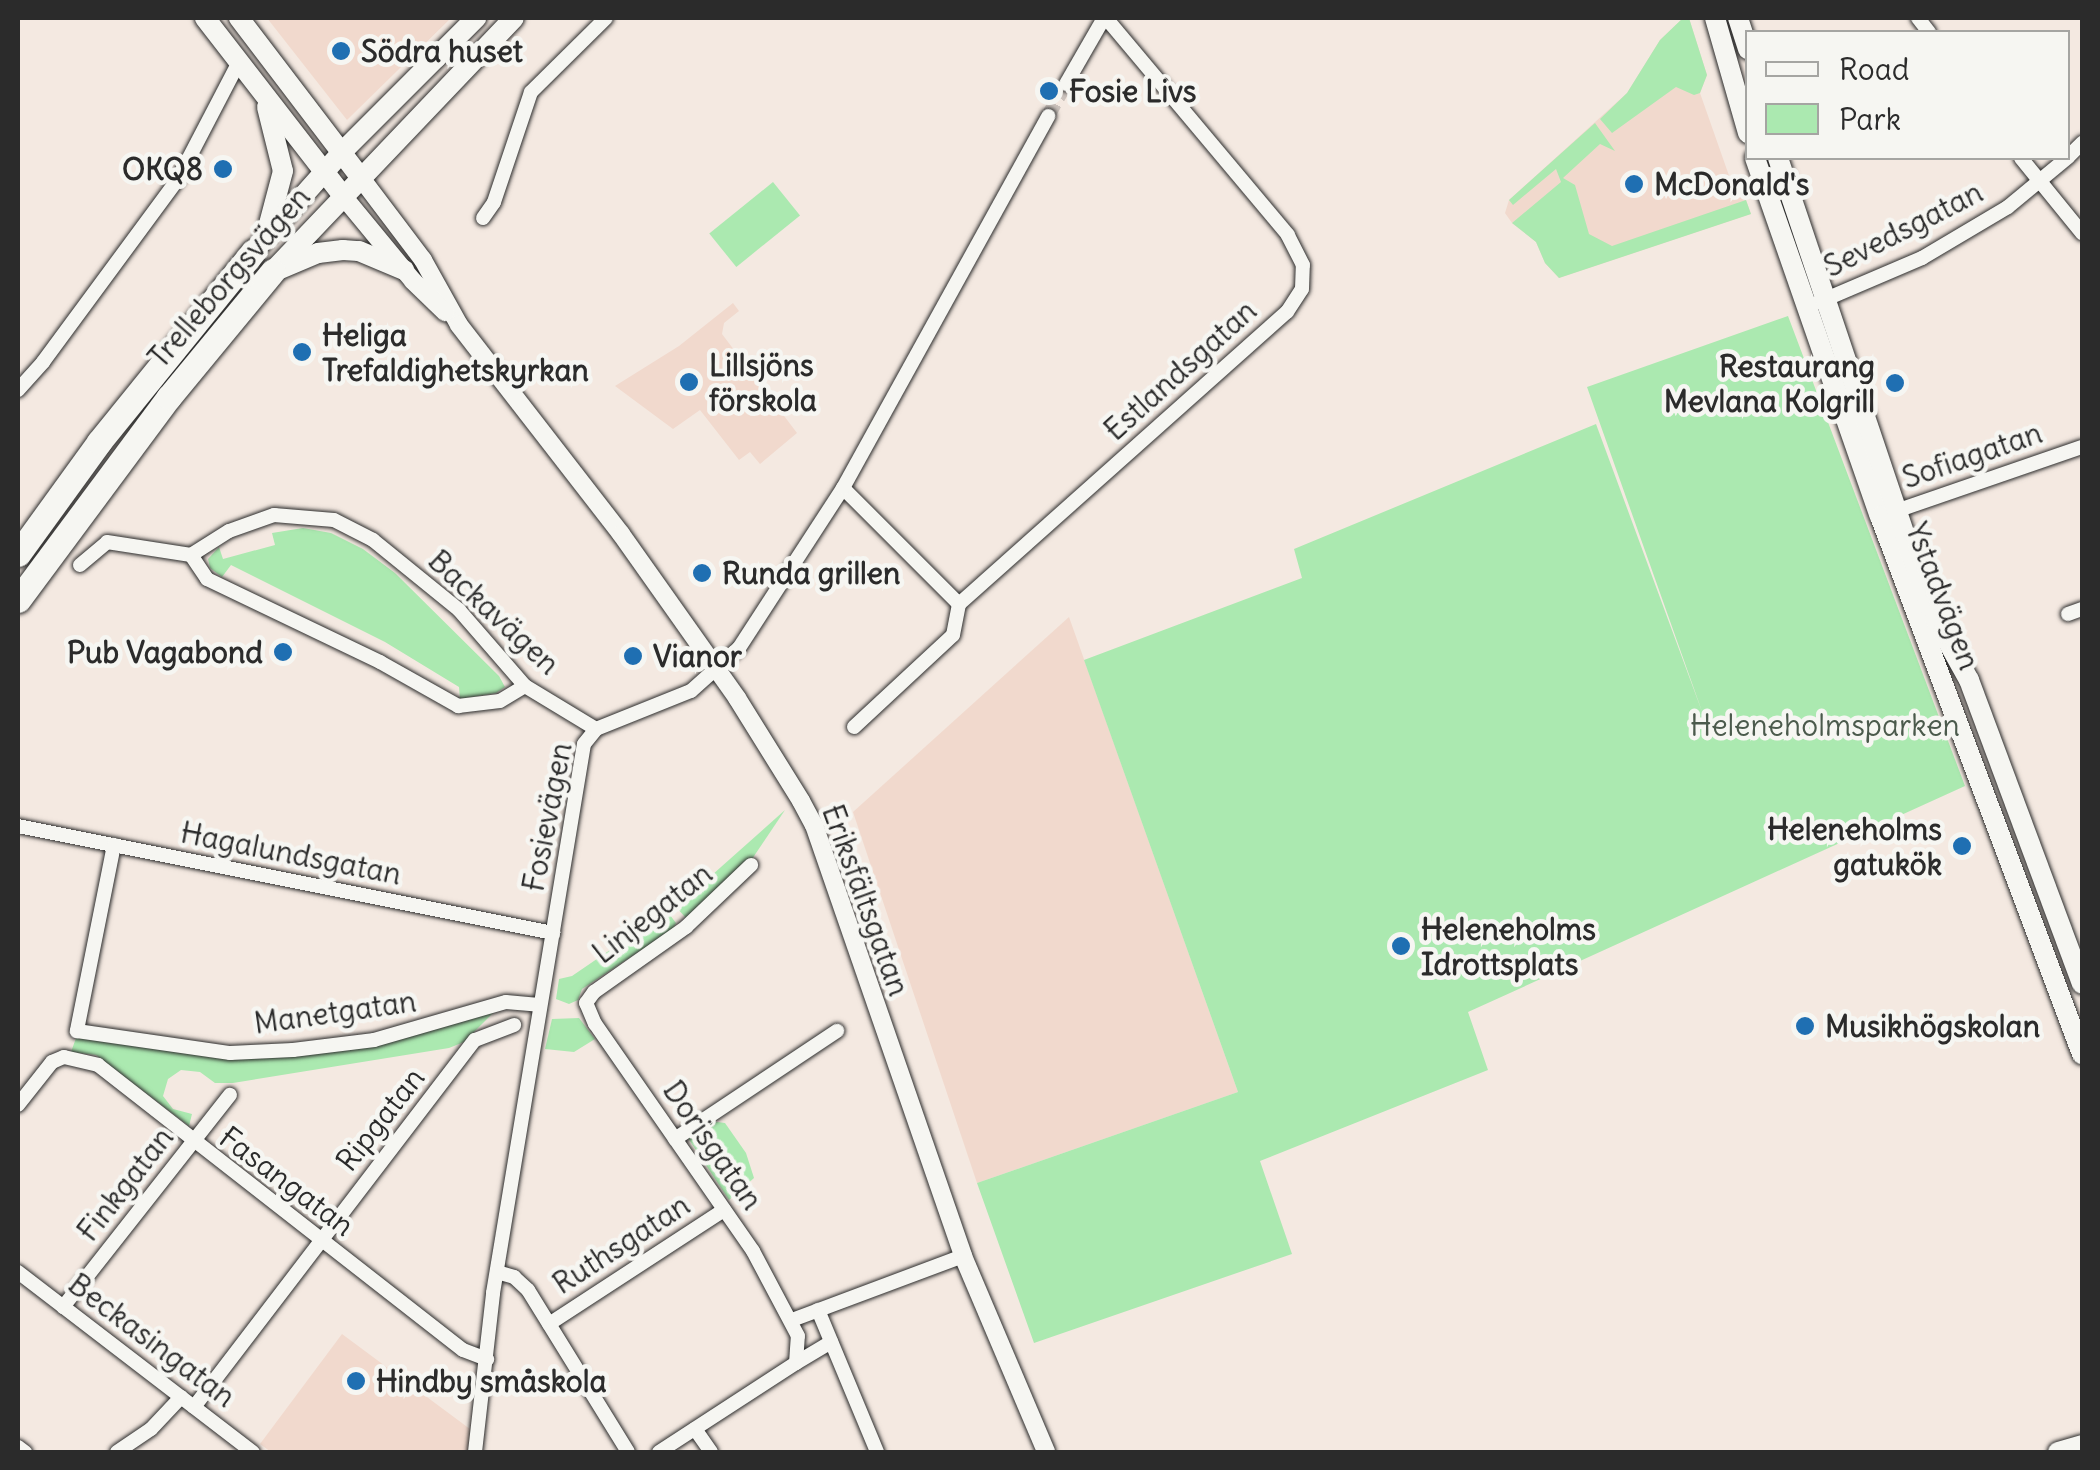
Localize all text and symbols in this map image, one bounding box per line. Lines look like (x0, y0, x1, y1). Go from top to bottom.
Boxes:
legend (1745, 30, 2070, 160)
place label: Södra huset (361, 33, 523, 69)
marker: Södra huset (330, 40, 352, 62)
text: Road (1839, 50, 1909, 88)
place label: Fosie Livs (1069, 73, 1196, 109)
marker: Fosie Livs (1038, 80, 1060, 102)
text: Park (1839, 100, 1901, 138)
place label: OKQ8 (122, 151, 203, 187)
marker: OKQ8 (212, 158, 234, 180)
place label: McDonald's (1654, 166, 1809, 202)
marker: McDonald's (1623, 173, 1645, 195)
street label: Sevedsgatan (1818, 174, 1988, 284)
street label: Trelleborgsvägen (141, 179, 317, 375)
street label: Estlandsgatan (1096, 292, 1264, 448)
place label: Heliga Trefaldighetskyrkan (322, 317, 589, 388)
marker: Heliga Trefaldighetskyrkan (291, 341, 313, 363)
place label: Lillsjöns förskola (709, 347, 817, 418)
place label: Restaurang Mevlana Kolgrill (1664, 348, 1875, 418)
marker: Lillsjöns förskola (678, 371, 700, 393)
marker: Restaurang Mevlana Kolgrill (1884, 372, 1906, 394)
street label: Sofiagatan (1897, 414, 2047, 496)
street label: Ystadvägen (1899, 517, 1987, 675)
street label: Backavägen (421, 542, 567, 682)
place label: Runda grillen (722, 555, 900, 591)
marker: Runda grillen (691, 562, 713, 584)
place label: Pub Vagabond (67, 634, 263, 670)
place label: Vianor (653, 638, 742, 674)
marker: Pub Vagabond (272, 641, 294, 663)
marker: Vianor (622, 645, 644, 667)
park label: Heleneholmsparken (1690, 707, 1960, 743)
street label: Fosievägen (515, 740, 579, 894)
street label: Eriksfältsgatan (815, 799, 917, 1001)
place label: Heleneholms gatukök (1767, 811, 1942, 882)
street label: Hagalundsgatan (178, 814, 404, 892)
marker: Heleneholms gatukök (1951, 835, 1973, 857)
street label: Linjegatan (585, 855, 719, 971)
place label: Heleneholms Idrottsplats (1421, 911, 1596, 982)
marker: Heleneholms Idrottsplats (1390, 935, 1412, 957)
street label: Manetgatan (252, 983, 418, 1041)
place label: Musikhögskolan (1825, 1008, 2040, 1044)
marker: Musikhögskolan (1794, 1015, 1816, 1037)
street label: Ripgatan (328, 1060, 432, 1178)
street label: Dorisgatan (655, 1074, 771, 1216)
street label: Fasangatan (213, 1119, 361, 1243)
street label: Finkgatan (69, 1120, 181, 1248)
street label: Ruthsgatan (546, 1186, 696, 1302)
street label: Beckasingatan (61, 1266, 243, 1414)
place label: Hindby småskola (376, 1363, 607, 1399)
marker: Hindby småskola (345, 1370, 367, 1392)

